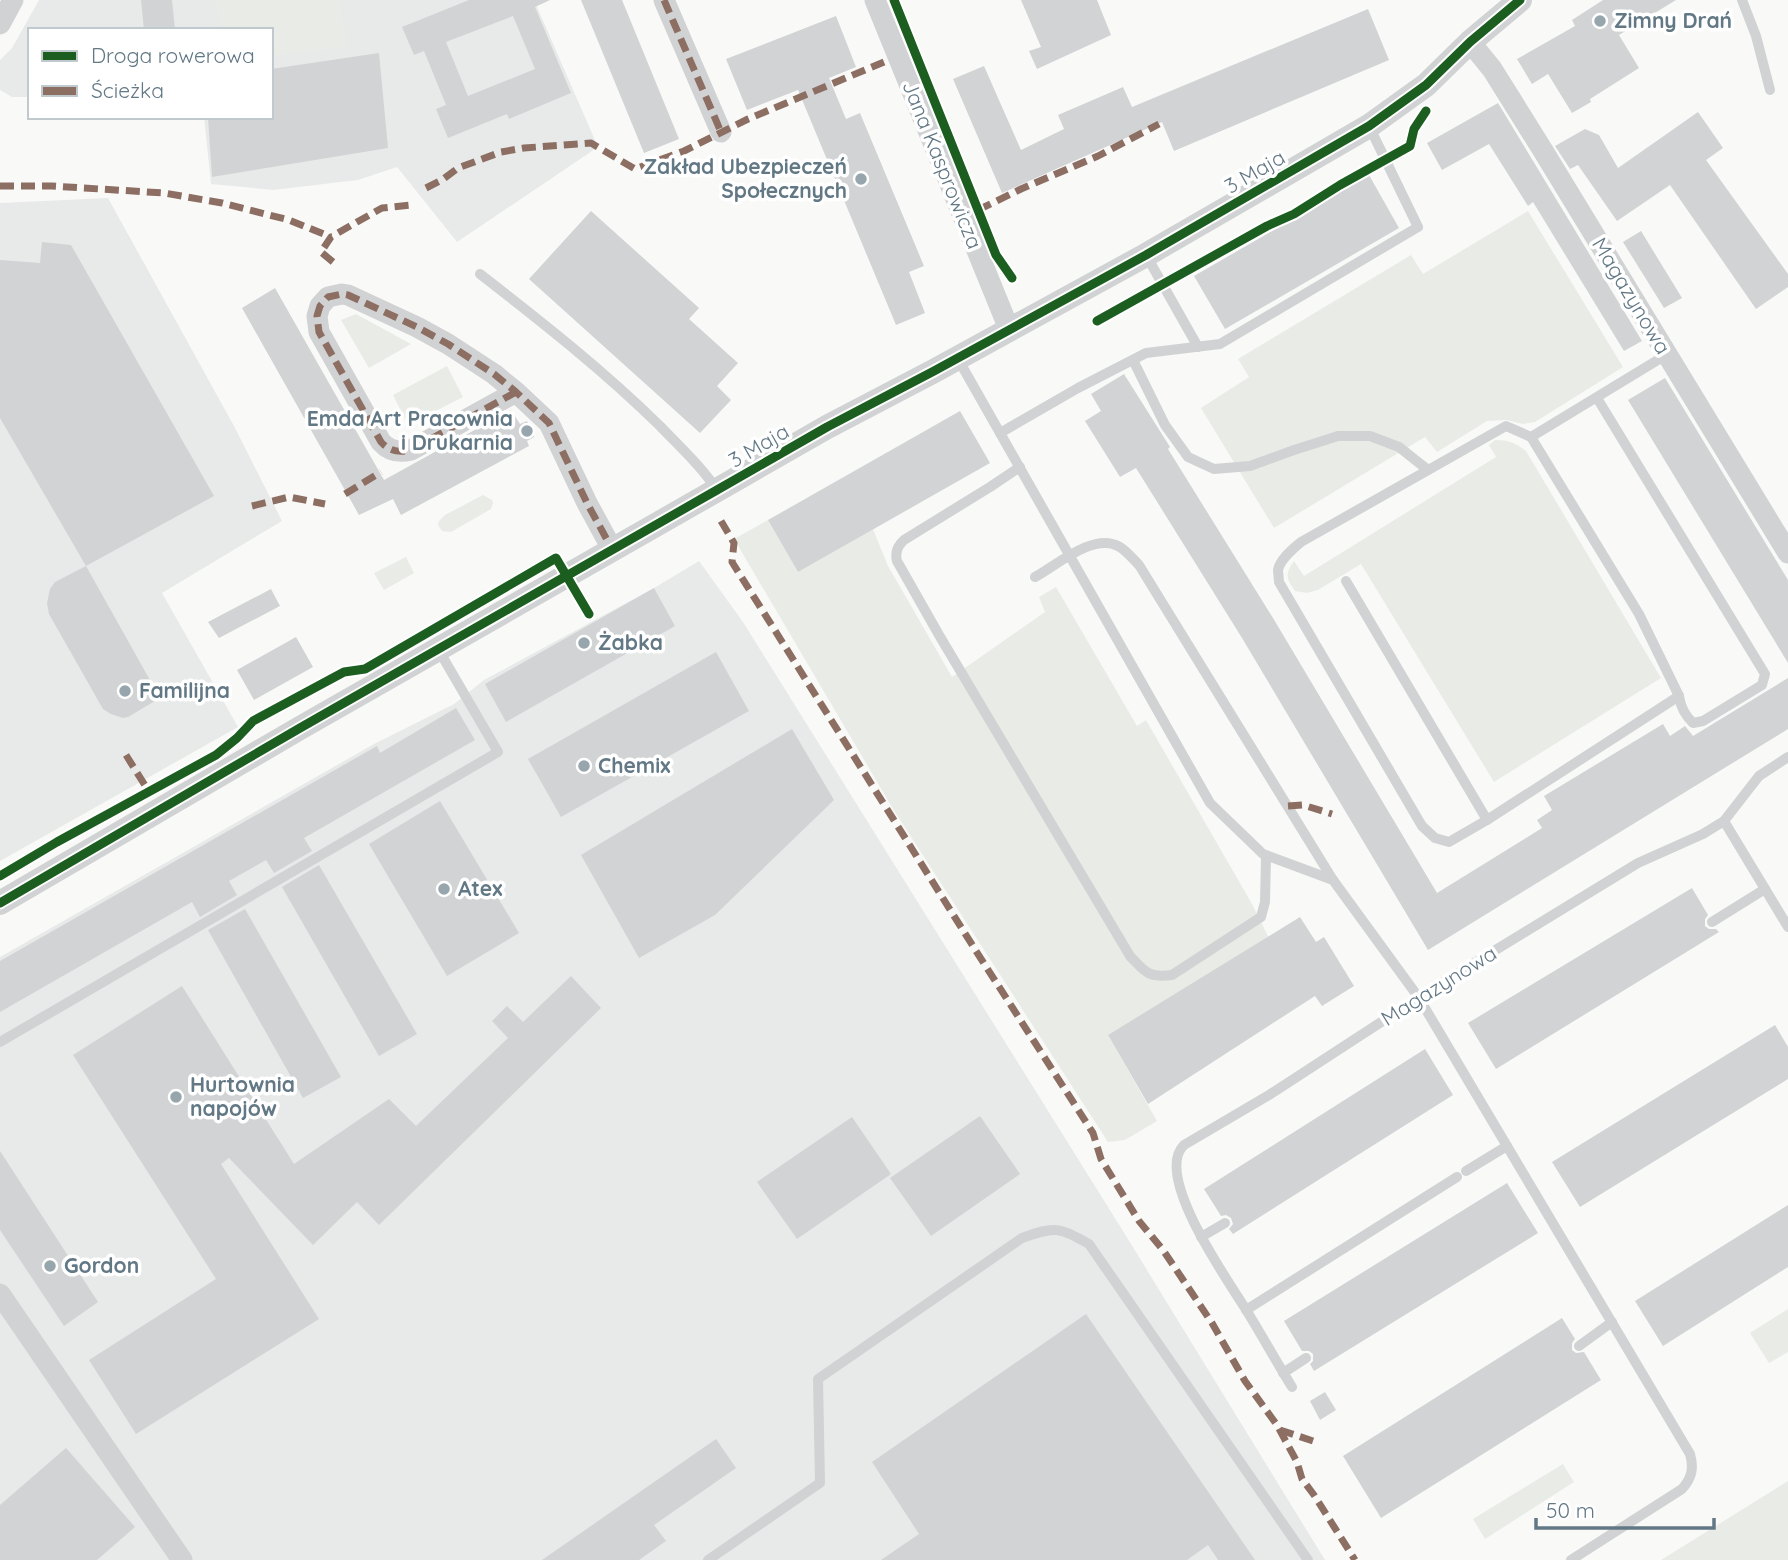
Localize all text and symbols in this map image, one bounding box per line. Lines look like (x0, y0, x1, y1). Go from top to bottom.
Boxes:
place label: Zimny Drań (1614, 7, 1732, 33)
marker: Zimny Drań (1592, 13, 1608, 29)
legend (28, 28, 273, 119)
text: Droga rowerowa (91, 42, 255, 68)
text: Ścieżka (91, 77, 164, 103)
street label: Jana Kasprowicza (897, 77, 989, 253)
street label: 3 Maja (1220, 144, 1289, 199)
place label: Zakład Ubezpieczeń Społecznych (643, 153, 847, 203)
marker: Zakład Ubezpieczeń Społecznych (853, 171, 869, 187)
street label: Magazynowa (1587, 233, 1677, 358)
place label: Emda Art Pracownia i Drukarnia (307, 405, 513, 455)
street label: 3 Maja (724, 418, 793, 473)
marker: Emda Art Pracownia i Drukarnia (519, 423, 535, 439)
place label: Żabka (598, 629, 663, 655)
marker: Żabka (576, 635, 592, 651)
place label: Familijna (139, 677, 230, 703)
marker: Familijna (117, 683, 133, 699)
place label: Chemix (598, 752, 670, 778)
marker: Chemix (576, 758, 592, 774)
place label: Atex (458, 875, 502, 901)
marker: Atex (436, 881, 452, 897)
street label: Magazynowa (1376, 939, 1501, 1031)
place label: Hurtownia napojów (190, 1071, 295, 1121)
marker: Hurtownia napojów (168, 1089, 184, 1105)
place label: Gordon (64, 1252, 139, 1278)
marker: Gordon (42, 1258, 58, 1274)
scale bar (1536, 1486, 1714, 1530)
text: 50 m (1546, 1497, 1595, 1523)

